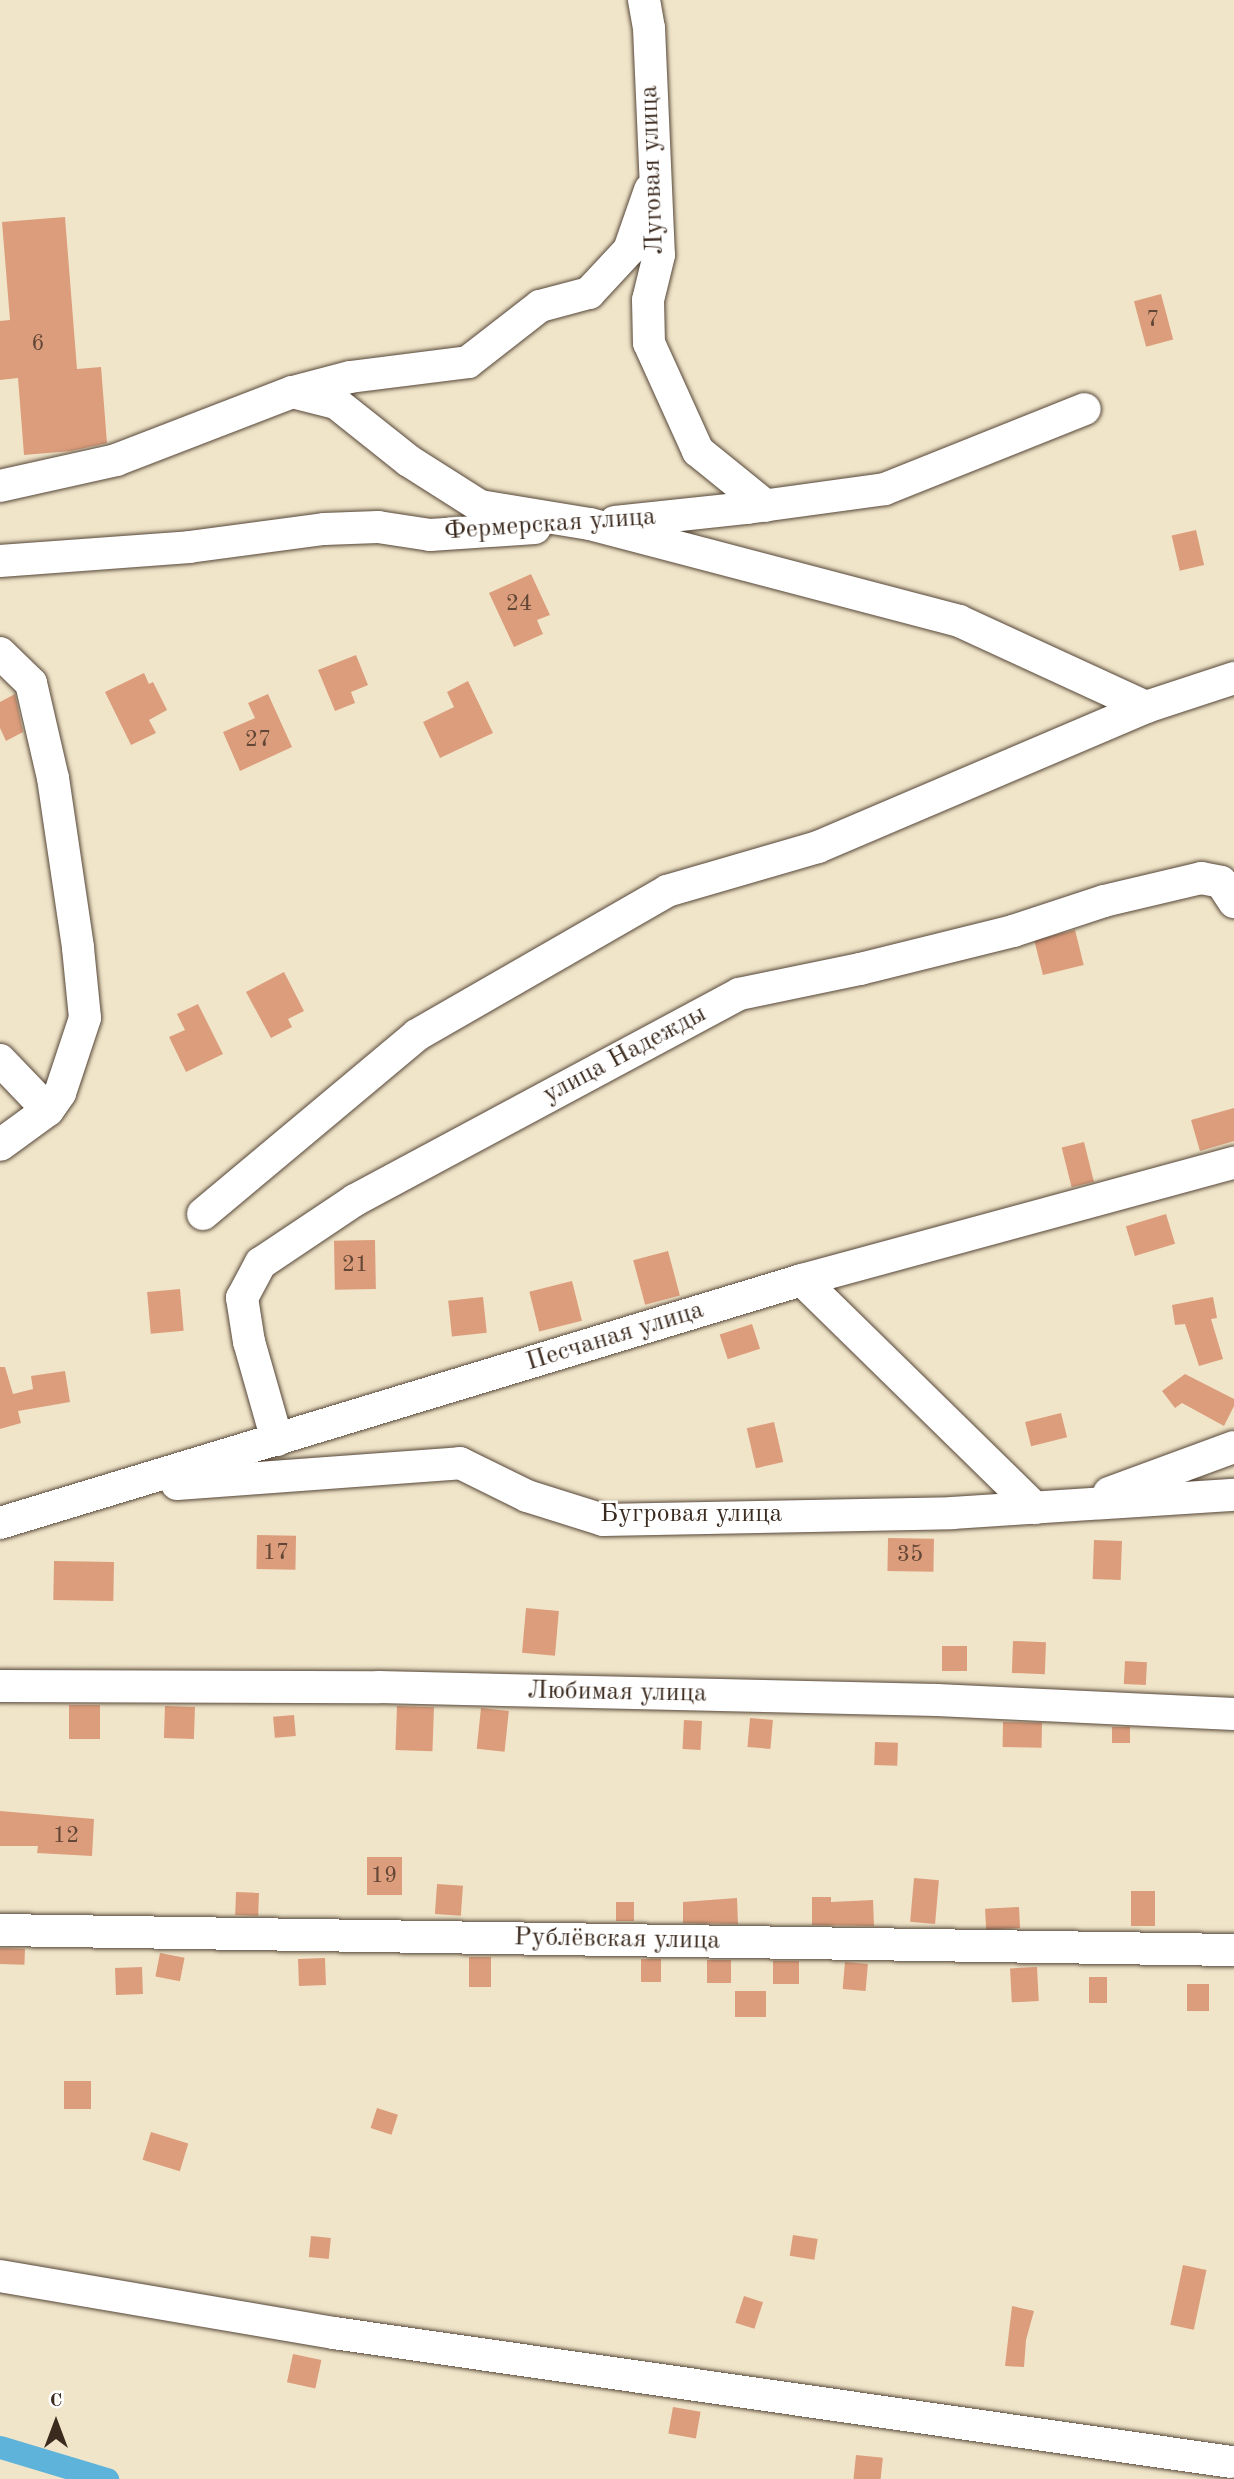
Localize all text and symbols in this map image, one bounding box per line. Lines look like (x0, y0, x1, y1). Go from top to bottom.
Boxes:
street label: Луговая улица (634, 85, 672, 255)
house number: 7 (1146, 306, 1160, 334)
house number: 6 (31, 330, 45, 358)
street label: Фермерская улица (443, 502, 657, 548)
house number: 24 (506, 590, 532, 618)
house number: 27 (245, 726, 271, 754)
street label: улица Надежды (538, 999, 712, 1111)
house number: 21 (342, 1251, 368, 1279)
street label: Песчаная улица (522, 1295, 708, 1379)
street label: Бугровая улица (600, 1499, 782, 1531)
house number: 17 (263, 1539, 289, 1567)
house number: 35 (897, 1541, 923, 1569)
street label: Любимая улица (527, 1676, 707, 1710)
house number: 12 (53, 1822, 79, 1850)
house number: 19 (371, 1862, 397, 1890)
street label: Рублёвская улица (514, 1923, 720, 1957)
north arrow (21, 2388, 91, 2458)
text: С (50, 2392, 62, 2411)

